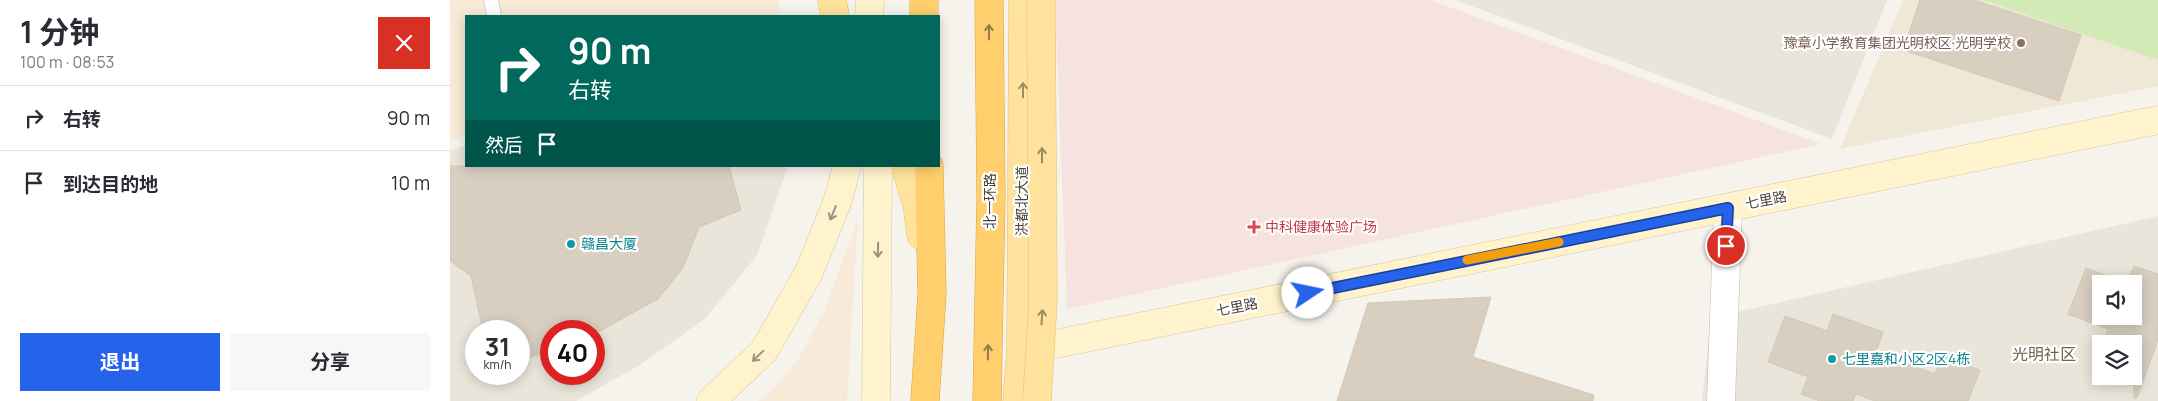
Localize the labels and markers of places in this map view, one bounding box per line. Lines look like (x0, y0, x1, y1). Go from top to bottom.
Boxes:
place label: 豫章小学教育集团光明校区·光明学校 (1784, 33, 2011, 52)
marker: 豫章小学教育集团光明校区·光明学校 (2015, 37, 2027, 49)
place label: 中科健康体验广场 (1265, 217, 1377, 236)
marker: 中科健康体验广场 (1247, 220, 1261, 234)
pin (1705, 225, 1747, 267)
place label: 赣昌大厦 (581, 234, 637, 253)
marker: 赣昌大厦 (565, 238, 577, 250)
place label: 七里嘉和小区2区4栋 (1842, 349, 1970, 368)
marker: 七里嘉和小区2区4栋 (1826, 353, 1838, 365)

